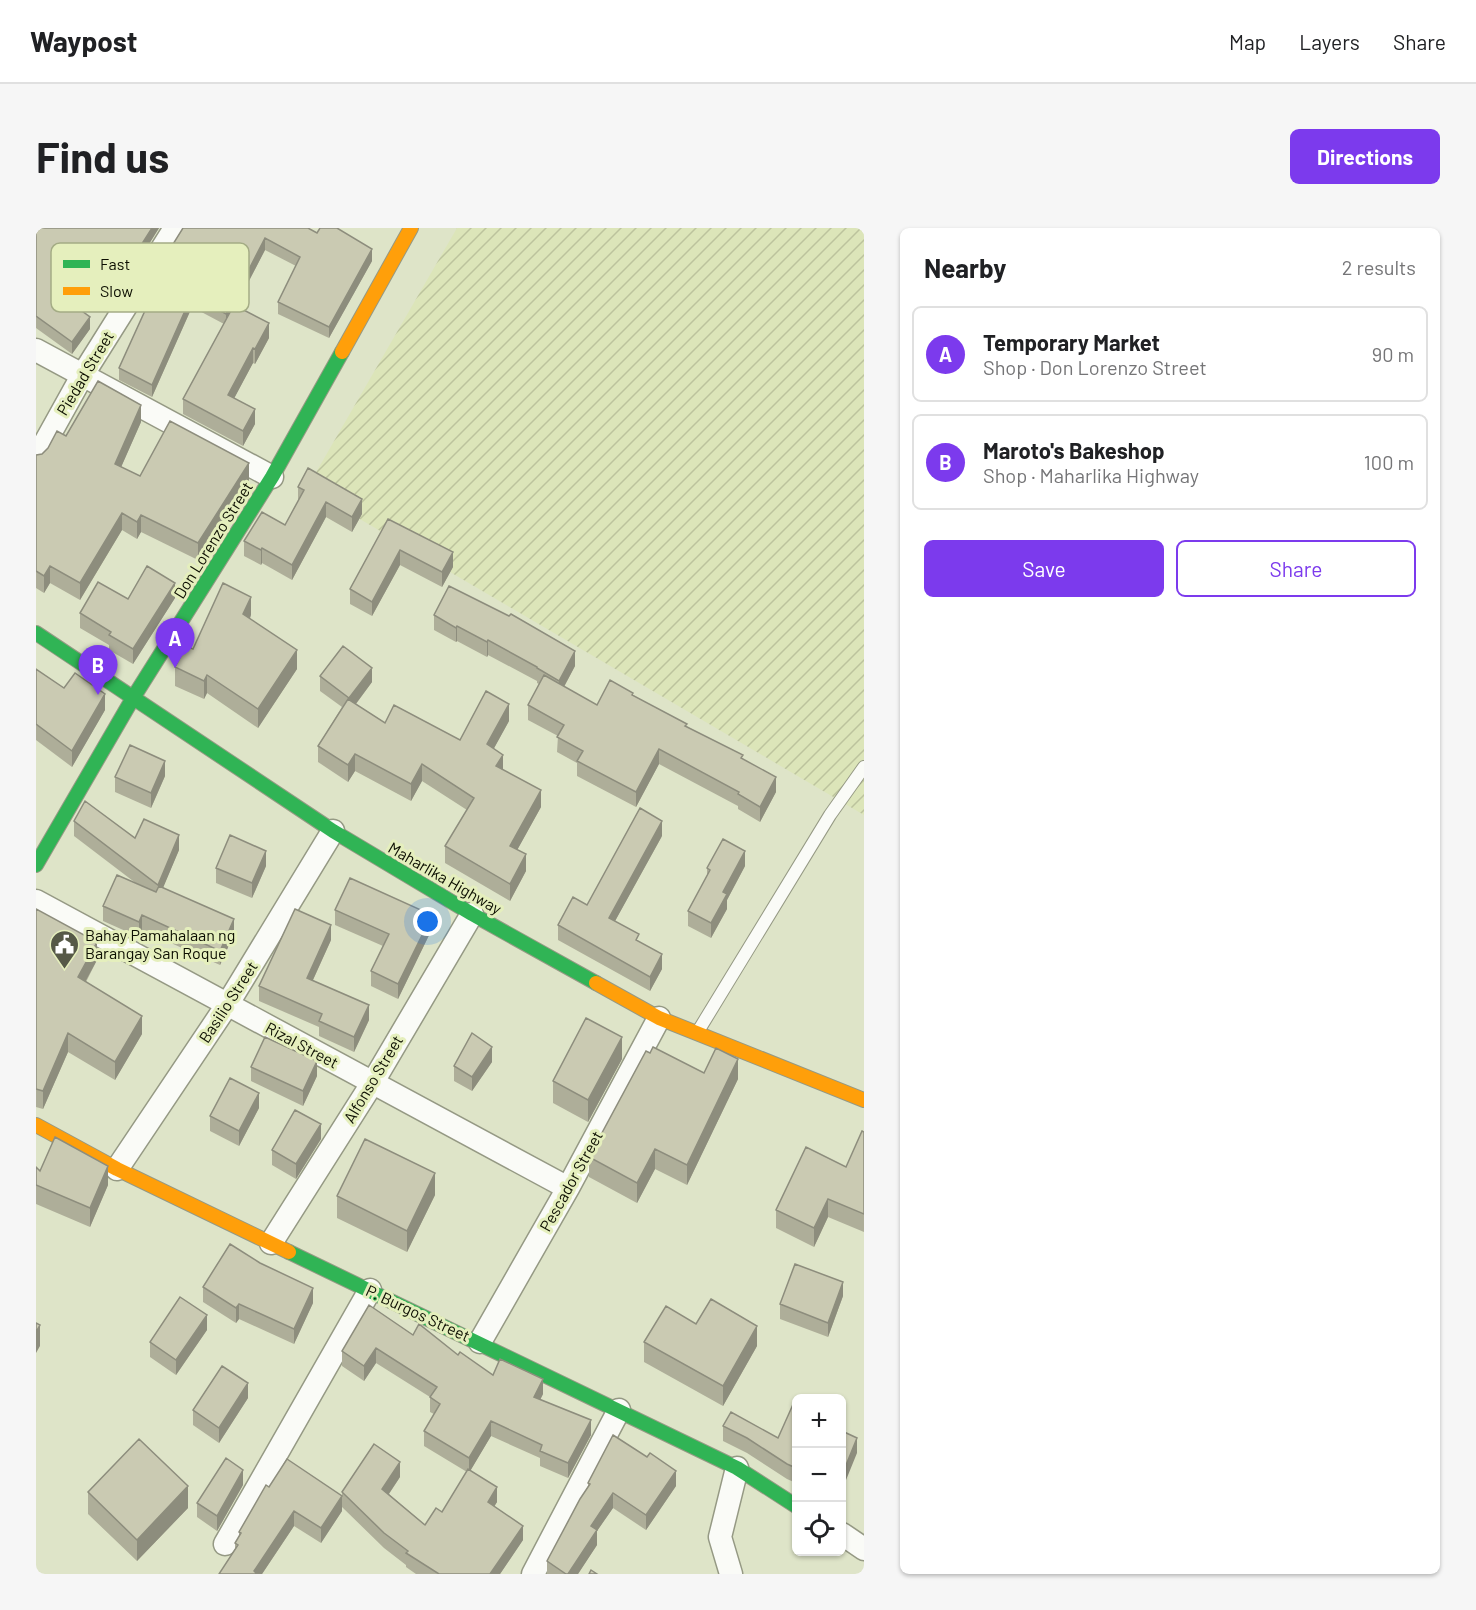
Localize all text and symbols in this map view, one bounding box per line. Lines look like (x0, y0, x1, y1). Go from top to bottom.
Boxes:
text: Waypost (30, 24, 137, 58)
text: Map (1229, 29, 1266, 54)
text: Layers (1299, 29, 1360, 54)
text: Share (1393, 29, 1446, 54)
button: Directions (1290, 129, 1440, 184)
text: Find us (36, 131, 169, 181)
legend (51, 243, 249, 312)
text: Nearby (924, 252, 1006, 283)
text: Fast (100, 254, 130, 273)
text: 2 results (1342, 255, 1416, 279)
text: Slow (100, 281, 133, 300)
street label: Piedad Street (52, 327, 117, 418)
text: Temporary Market (983, 329, 1160, 355)
text: A (939, 342, 952, 366)
text: 90 m (1372, 342, 1414, 366)
text: Shop · Don Lorenzo Street (983, 355, 1207, 379)
text: Maroto's Bakeshop (983, 437, 1164, 463)
text: B (939, 450, 952, 474)
text: 100 m (1364, 450, 1414, 474)
text: Shop · Maharlika Highway (983, 463, 1199, 487)
street label: Don Lorenzo Street (169, 478, 256, 602)
button: Save (924, 540, 1164, 597)
button: Share (1176, 540, 1416, 597)
pin: A (156, 618, 194, 668)
pin: B (78, 646, 118, 695)
street label: Maharlika Highway (385, 837, 506, 918)
your location (413, 907, 442, 936)
place label: Bahay Pamahalaan ng Barangay San Roque (85, 925, 235, 962)
public building icon: Bahay Pamahalaan ng Barangay San Roque (48, 928, 80, 970)
street label: Basilio Street (194, 957, 261, 1046)
street label: Rizal Street (263, 1017, 342, 1072)
street label: Alfonso Street (339, 1031, 406, 1126)
street label: Pescador Street (535, 1127, 606, 1234)
street label: P. Burgos Street (363, 1280, 473, 1345)
map controls (792, 1394, 846, 1556)
button: + (792, 1394, 846, 1448)
button: − (792, 1448, 846, 1502)
button: locate (792, 1502, 846, 1556)

